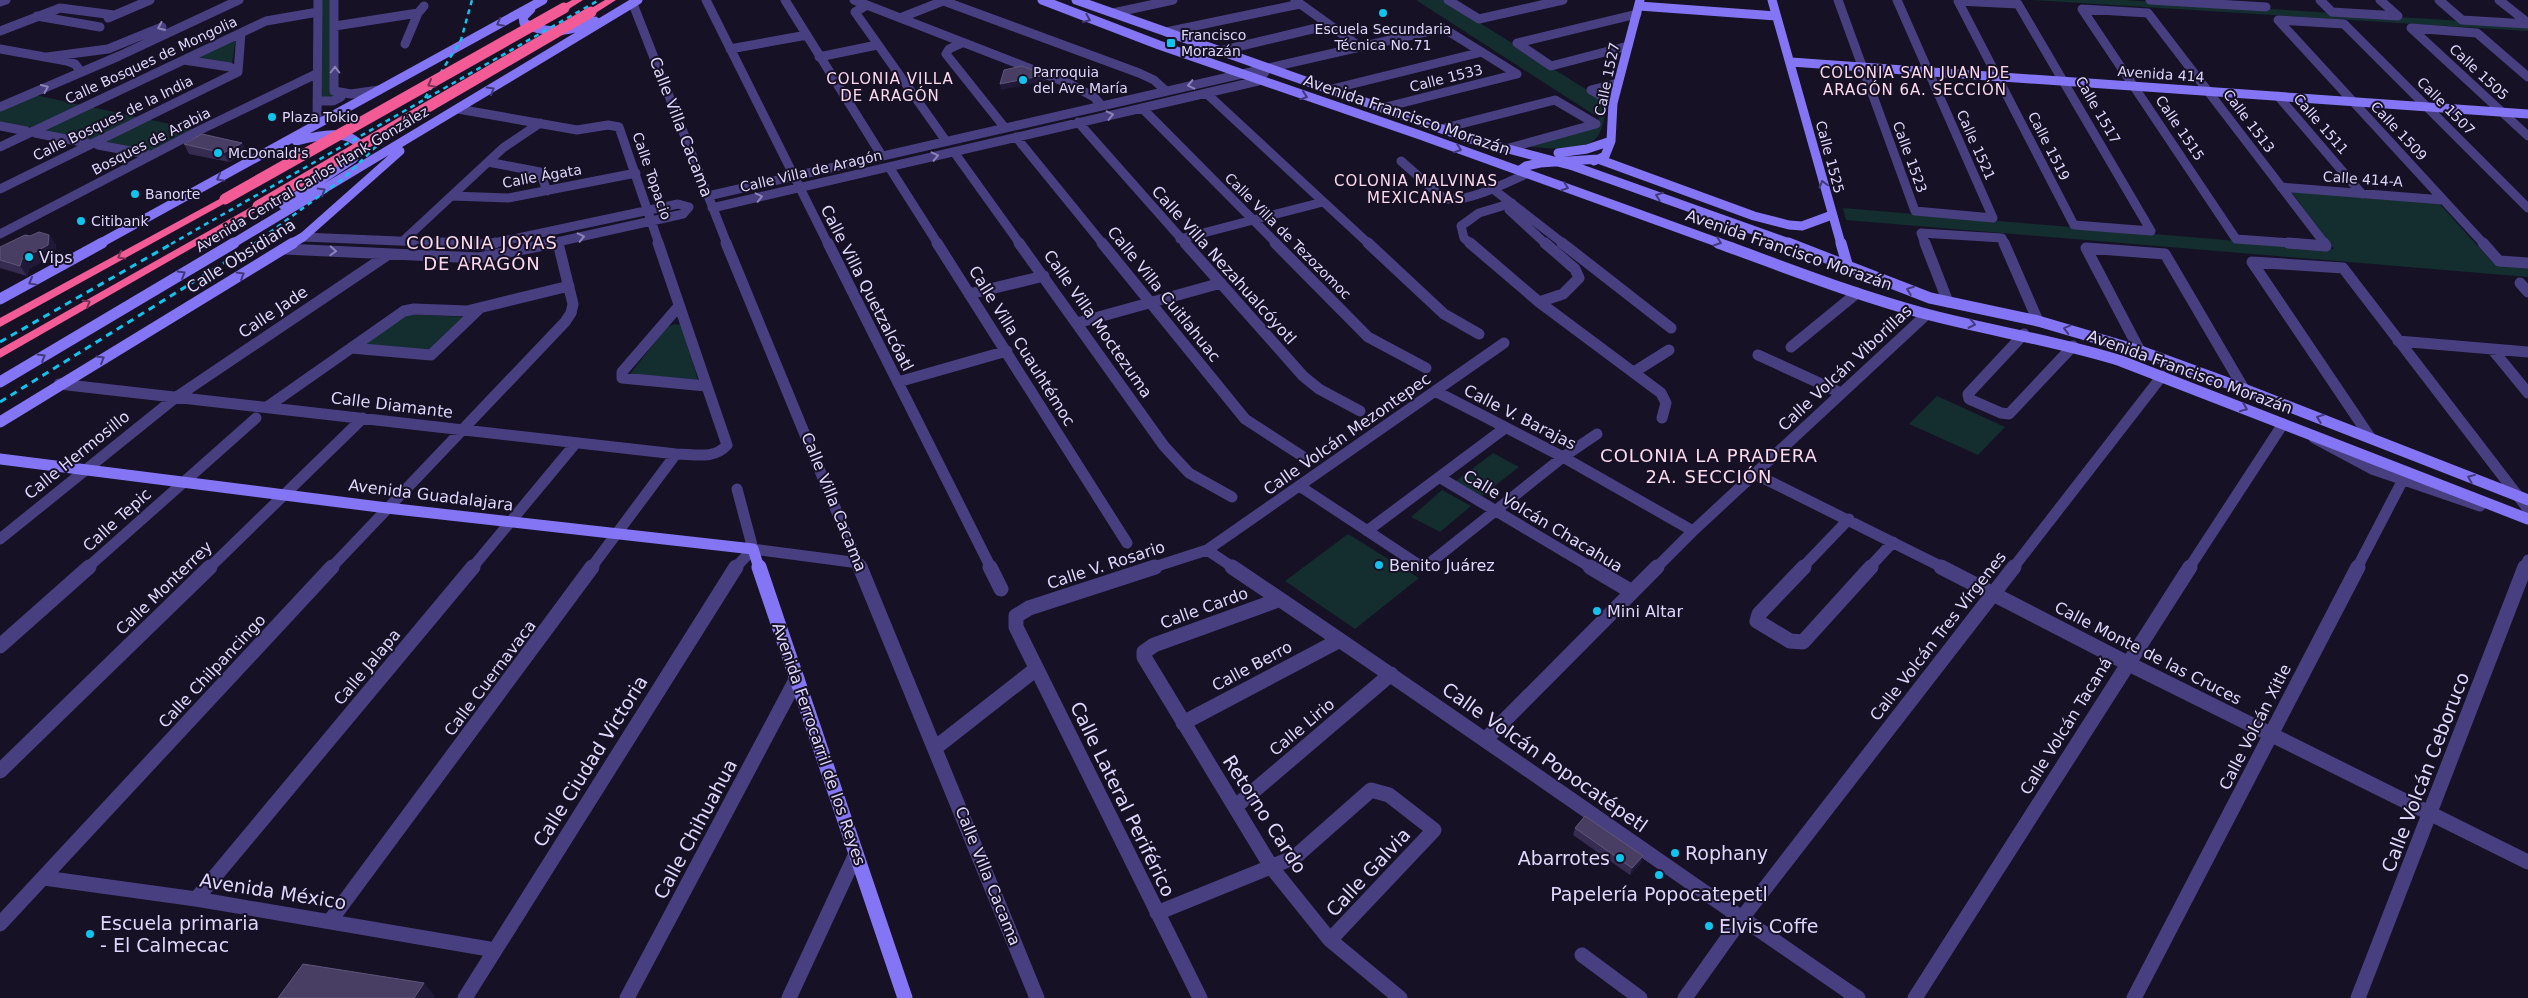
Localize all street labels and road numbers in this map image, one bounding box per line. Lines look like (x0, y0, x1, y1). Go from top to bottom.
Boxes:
street label: Calle Bosques de Mongolia (62, 13, 240, 107)
street label: Calle 1527 (1591, 41, 1623, 117)
street label: Calle 1505 (2446, 41, 2512, 103)
street label: Calle Villa Cacama (646, 54, 716, 200)
street label: Calle 1533 (1408, 61, 1484, 95)
street label: Avenida 414 (2117, 63, 2205, 85)
street label: Avenida Francisco Morazán (1301, 71, 1513, 159)
street label: Calle Bosques de la India (30, 72, 196, 164)
street label: Calle 1517 (2072, 74, 2124, 146)
street label: Calle 1507 (2414, 74, 2478, 138)
street label: Calle 1513 (2220, 86, 2278, 156)
street label: Calle 1511 (2290, 91, 2352, 157)
street label: Calle 1515 (2152, 93, 2208, 163)
street label: Calle 1509 (2368, 98, 2430, 164)
street label: Avenida Central Carlos Hank González (193, 103, 431, 255)
street label: Bosques de Arabia (89, 104, 213, 178)
street label: Calle 1521 (1953, 108, 1999, 182)
street label: Calle 1519 (2025, 109, 2073, 183)
street label: Calle 1525 (1813, 119, 1847, 195)
street label: Calle 1523 (1890, 119, 1930, 195)
street label: Calle Topacio (630, 130, 674, 222)
street label: Calle Villa de Aragón (738, 147, 884, 195)
street label: Calle Ágata (501, 161, 583, 191)
street label: Calle 414-A (2322, 168, 2404, 190)
street label: Calle Villa de Tezozomoc (1222, 170, 1354, 302)
street label: Calle Villa Nezahualcóyotl (1148, 182, 1300, 348)
street label: Calle Villa Quetzalcóatl (817, 202, 917, 374)
street label: Avenida Francisco Morazán (1683, 206, 1895, 294)
street label: Calle Obsidiana (183, 215, 299, 297)
street label: Calle Villa Cuitlahuac (1104, 222, 1224, 366)
street label: Calle Villa Moctezuma (1040, 246, 1156, 402)
street label: Calle Villa Cuauhtémoc (965, 262, 1079, 430)
street label: Calle Jade (235, 282, 311, 342)
street label: Calle Volcán Viborillas (1774, 301, 1916, 435)
street label: Avenida Francisco Morazán (2085, 326, 2295, 418)
street label: Calle Volcán Mezontepec (1260, 369, 1434, 499)
street label: Calle V. Barajas (1461, 380, 1579, 454)
street label: Calle Diamante (330, 388, 454, 422)
street label: Calle Hermosillo (21, 407, 133, 503)
street label: Calle Villa Cacama (797, 430, 871, 574)
street label: Calle Volcán Chacahua (1460, 466, 1626, 576)
street label: Avenida Guadalajara (347, 475, 515, 515)
street label: Calle Tepic (79, 484, 155, 556)
street label: Calle Monterrey (112, 537, 216, 639)
street label: Calle V. Rosario (1045, 537, 1167, 593)
street label: Calle Volcán Tres Vírgenes (1866, 548, 2010, 724)
street label: Calle Cardo (1158, 583, 1250, 633)
street label: Calle Monte de las Cruces (2051, 597, 2245, 709)
street label: Calle Chilpancingo (154, 610, 270, 732)
street label: Calle Cuernavaca (440, 616, 540, 740)
street label: Avenida Ferrocarril de los Reyes (768, 620, 870, 868)
street label: Calle Jalapa (330, 625, 404, 709)
street label: Calle Berro (1209, 637, 1295, 695)
street label: Calle Volcán Tacaná (2016, 654, 2116, 798)
street label: Calle Volcán Xitle (2215, 661, 2295, 793)
street label: Calle Volcán Ceboruco (2377, 669, 2473, 875)
street label: Calle Ciudad Victoria (528, 671, 652, 851)
street label: Calle Volcán Popocatépetl (1438, 678, 1652, 836)
street label: Calle Lirio (1266, 694, 1338, 760)
street label: Calle Lateral Periférico (1066, 698, 1180, 900)
street label: Retorno Cardo (1219, 751, 1311, 877)
street label: Calle Chihuahua (649, 755, 741, 903)
street label: Calle Villa Cacama (951, 804, 1025, 948)
street label: Calle Galvia (1321, 823, 1415, 921)
street label: Avenida México (198, 869, 348, 913)

